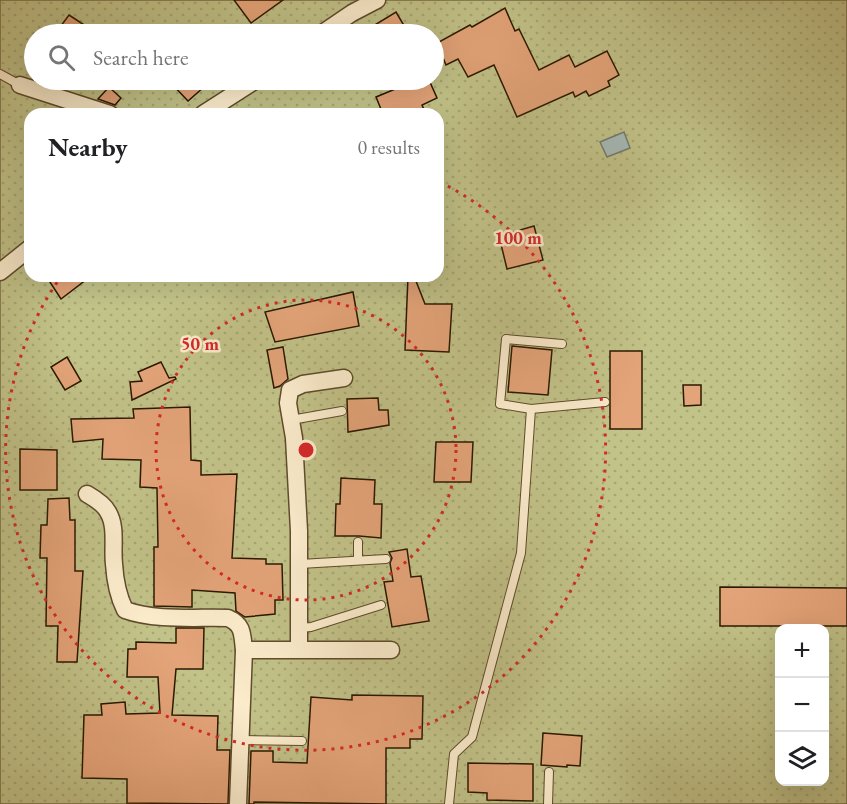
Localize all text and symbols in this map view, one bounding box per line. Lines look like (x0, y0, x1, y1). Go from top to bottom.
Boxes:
search box (24, 24, 444, 90)
icon: search (45, 41, 78, 74)
text: Search here (93, 43, 188, 72)
text: Nearby (48, 130, 128, 164)
text: 0 results (357, 134, 420, 160)
text: 100 m (494, 226, 542, 249)
text: 50 m (181, 332, 219, 355)
centre of rings (296, 440, 316, 460)
map controls (775, 624, 829, 786)
button: + (775, 624, 829, 678)
button: − (775, 678, 829, 732)
button: layers (775, 732, 829, 786)

